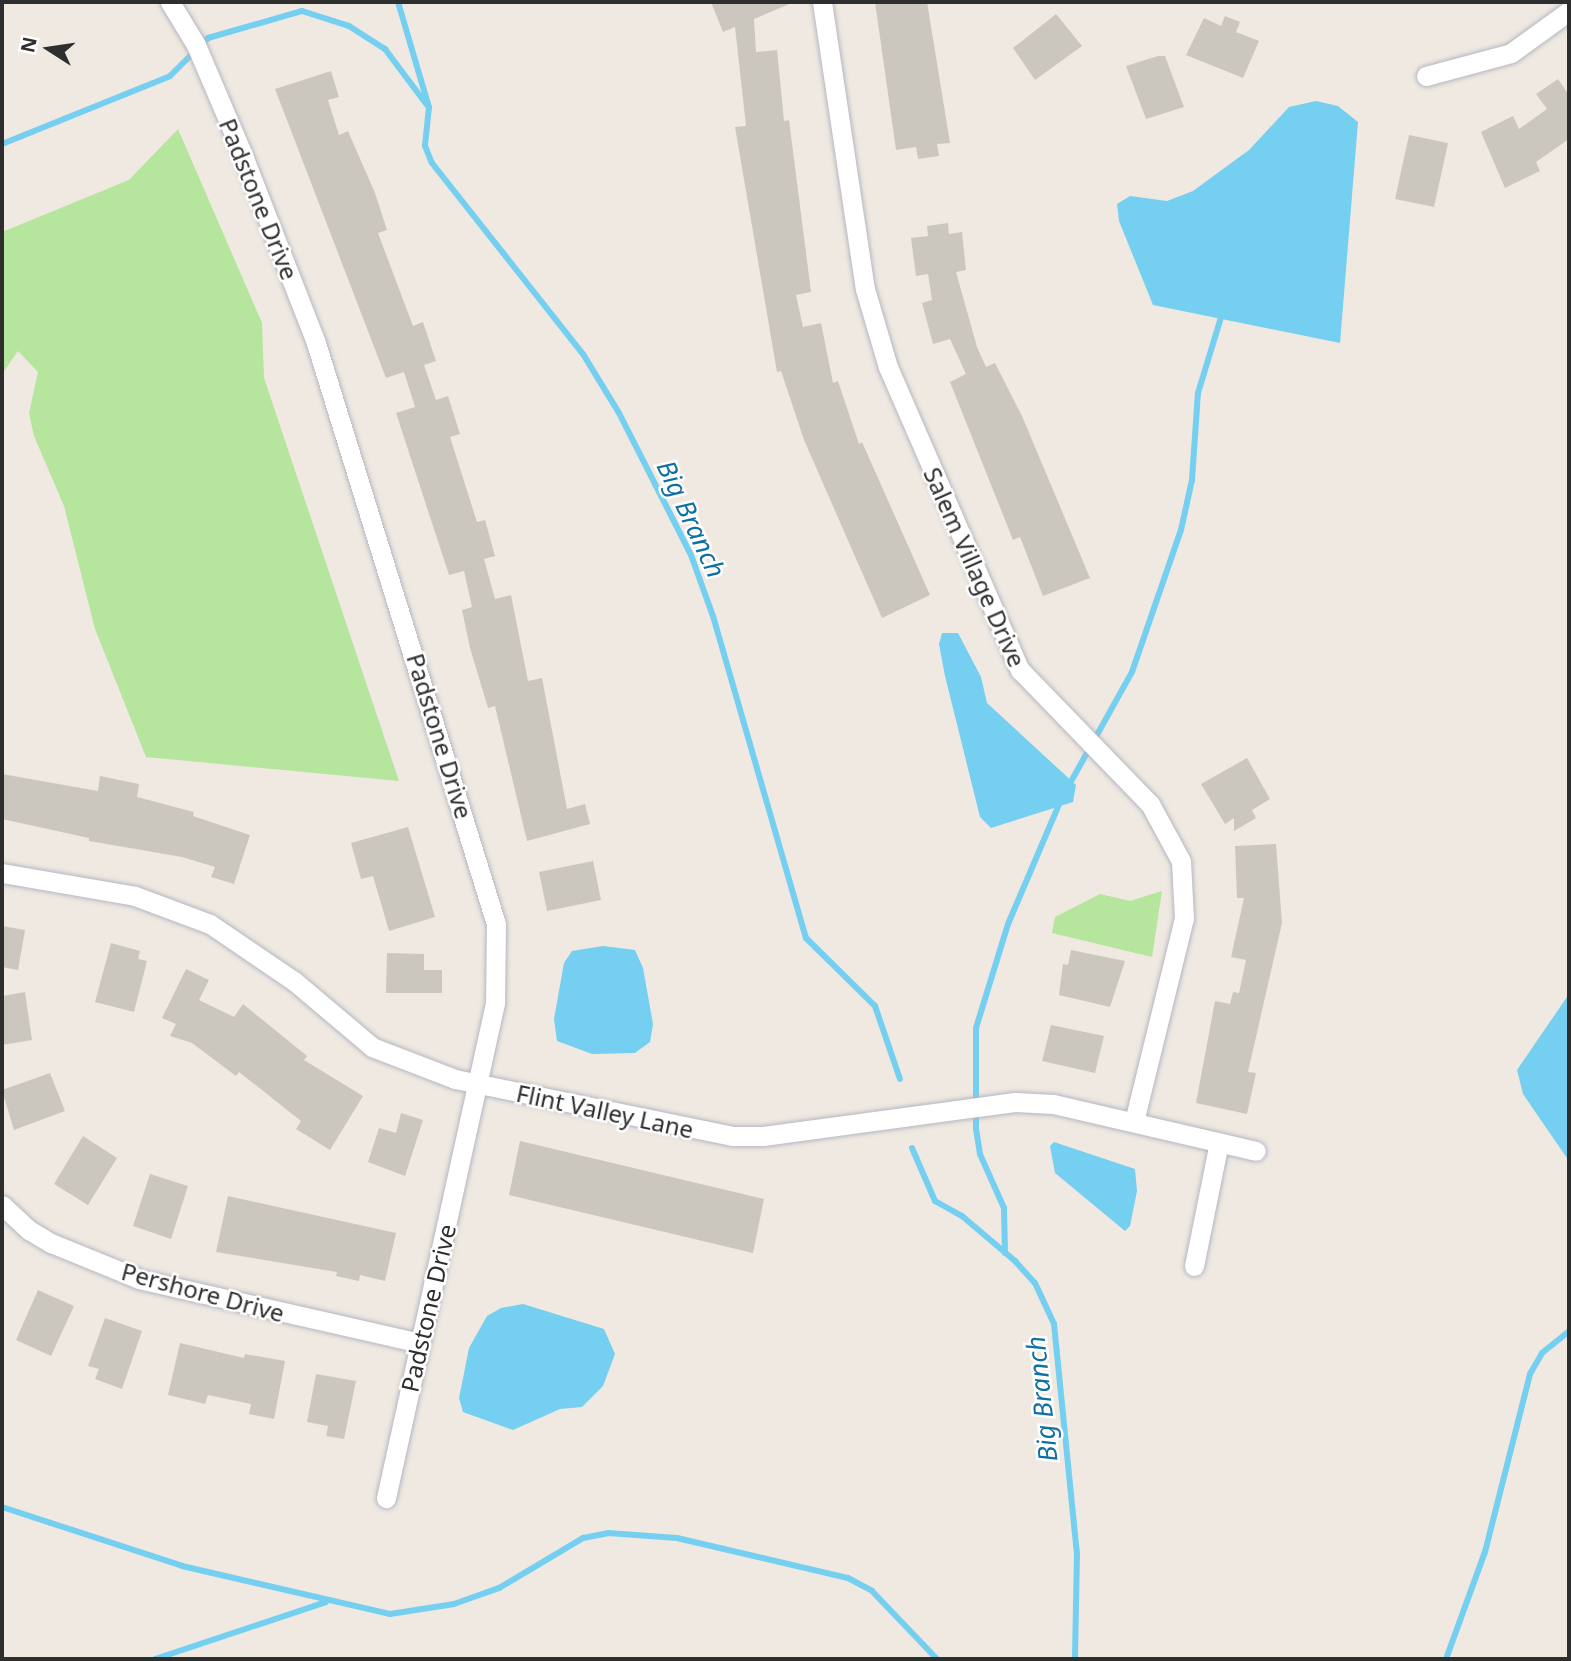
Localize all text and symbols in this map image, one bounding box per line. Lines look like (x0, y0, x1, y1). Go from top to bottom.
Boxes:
north arrow (14, 14, 84, 84)
text: N (14, 34, 43, 55)
street label: Padstone Drive (214, 114, 304, 284)
water label: Big Branch (650, 455, 732, 583)
street label: Salem Village Drive (918, 463, 1032, 671)
street label: Padstone Drive (401, 650, 479, 822)
street label: Flint Valley Lane (514, 1078, 696, 1144)
street label: Padstone Drive (395, 1221, 461, 1395)
street label: Pershore Drive (118, 1256, 288, 1328)
water label: Big Branch (1020, 1335, 1064, 1463)

